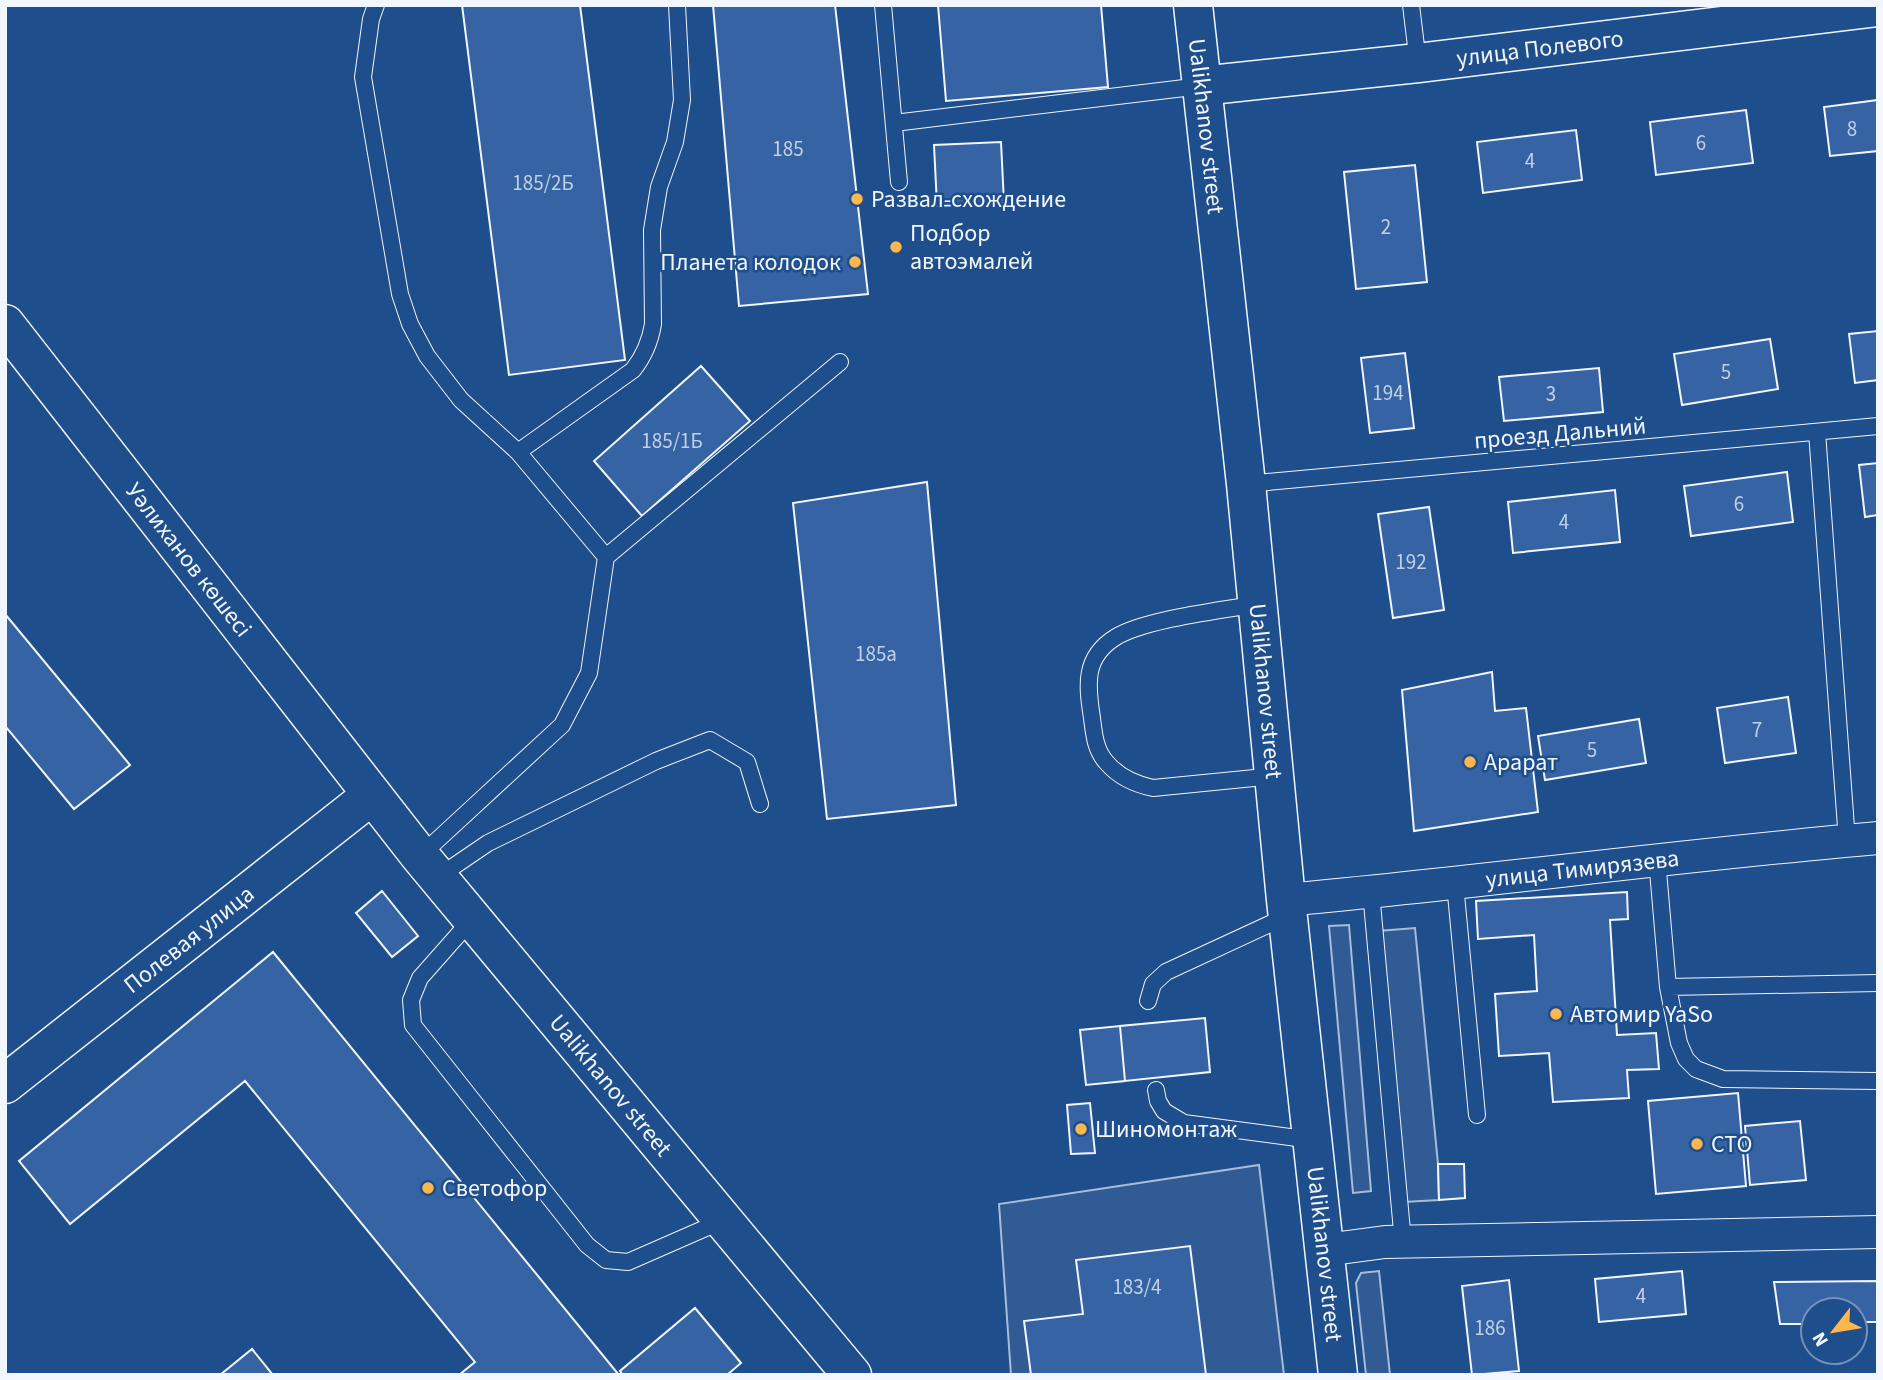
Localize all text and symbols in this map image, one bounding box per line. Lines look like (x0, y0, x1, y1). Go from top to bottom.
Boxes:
street label: улица Полевого (1454, 21, 1625, 76)
street label: Ualikhanov street (1179, 37, 1233, 216)
house number: 8 (1847, 114, 1857, 144)
house number: 6 (1696, 128, 1706, 158)
house number: 185 (772, 134, 804, 164)
house number: 4 (1525, 146, 1535, 176)
house number: 185/2Б (512, 168, 574, 198)
place label: Развал-схождение (871, 182, 1066, 217)
marker: Развал-схождение (849, 191, 865, 207)
house number: 2 (1381, 212, 1391, 242)
place label: Подбор автоэмалей (910, 216, 1033, 279)
marker: Подбор автоэмалей (888, 239, 904, 255)
place label: Планета колодок (660, 245, 841, 280)
marker: Планета колодок (847, 254, 863, 270)
house number: 5 (1721, 357, 1731, 387)
house number: 194 (1372, 378, 1404, 408)
house number: 3 (1546, 379, 1556, 409)
street label: проезд Дальний (1472, 409, 1648, 458)
house number: 185/1Б (641, 426, 703, 456)
street label: Уәлиханов көшесі (117, 475, 260, 645)
house number: 6 (1734, 489, 1744, 519)
house number: 4 (1559, 507, 1569, 537)
house number: 192 (1395, 547, 1427, 577)
street label: Ualikhanov street (1240, 602, 1291, 781)
house number: 185а (855, 639, 897, 669)
house number: 7 (1752, 715, 1762, 745)
house number: 5 (1587, 735, 1597, 765)
place label: Арарат (1484, 745, 1558, 780)
marker: Арарат (1462, 754, 1478, 770)
street label: улица Тимирязева (1484, 841, 1681, 897)
street label: Полевая улица (116, 877, 262, 1002)
place label: Автомир YaSo (1570, 997, 1713, 1032)
marker: Автомир YaSo (1548, 1006, 1564, 1022)
street label: Ualikhanov street (541, 1007, 680, 1164)
place label: Шиномонтаж (1095, 1112, 1237, 1147)
marker: Шиномонтаж (1073, 1121, 1089, 1137)
place label: СТО (1711, 1127, 1753, 1162)
marker: СТО (1689, 1136, 1705, 1152)
street label: Ualikhanov street (1297, 1165, 1351, 1344)
place label: Светофор (442, 1171, 547, 1206)
marker: Светофор (420, 1180, 436, 1196)
house number: 183/4 (1112, 1272, 1162, 1302)
house number: 4 (1636, 1281, 1646, 1311)
north arrow (1799, 1296, 1869, 1366)
house number: 186 (1474, 1313, 1506, 1343)
text: N (1806, 1327, 1836, 1351)

